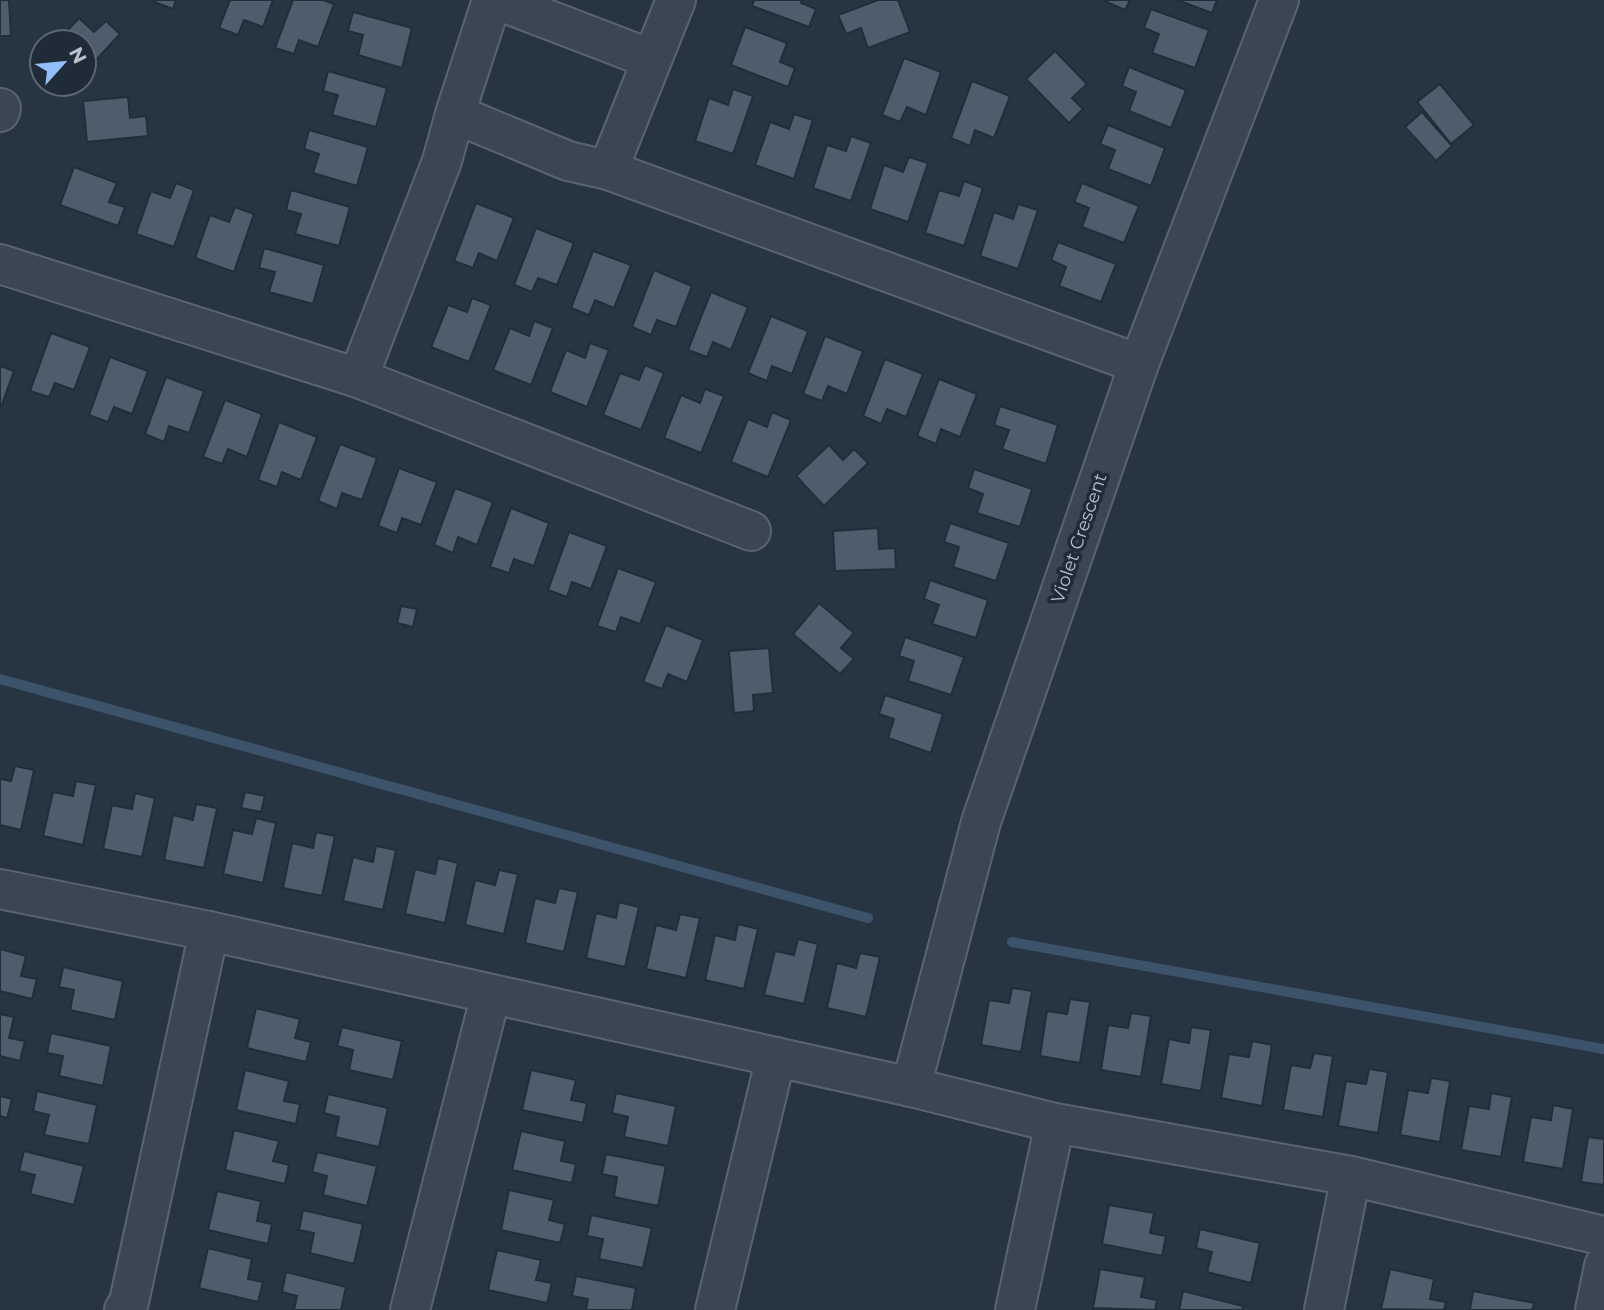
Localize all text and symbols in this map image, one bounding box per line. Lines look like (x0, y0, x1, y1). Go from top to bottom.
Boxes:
north arrow (28, 28, 98, 98)
text: N (64, 43, 91, 68)
street label: Violet Crescent (1046, 470, 1112, 606)

